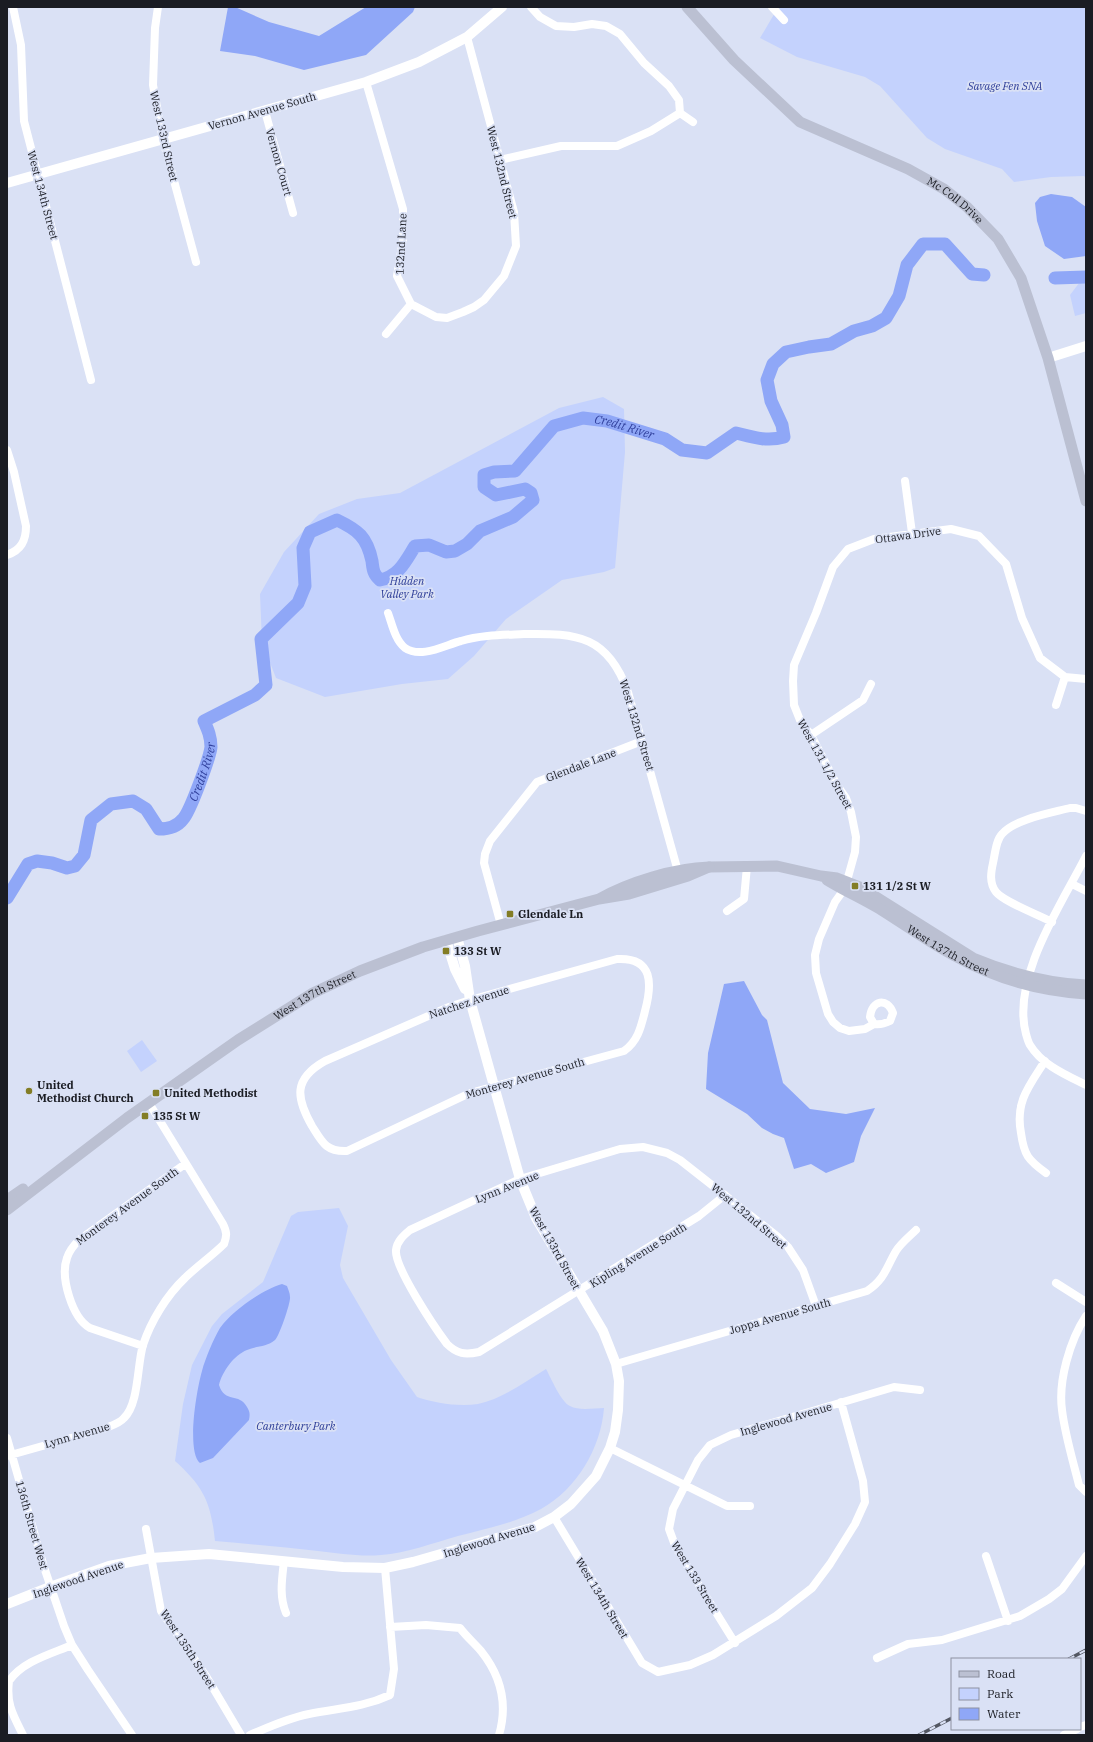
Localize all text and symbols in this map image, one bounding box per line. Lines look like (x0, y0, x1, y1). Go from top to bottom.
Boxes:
park label: Savage Fen SNA (966, 79, 1043, 93)
street label: West 133rd Street (147, 89, 181, 183)
street label: Vernon Avenue South (206, 89, 318, 133)
street label: West 132nd Street (484, 124, 520, 220)
street label: Vernon Court (263, 127, 295, 197)
street label: West 134th Street (24, 149, 62, 241)
street label: Mc Coll Drive (925, 174, 986, 227)
street label: 132nd Lane (392, 213, 410, 275)
water label: Credit River (594, 412, 657, 442)
street label: Ottawa Drive (874, 523, 942, 547)
park label: Hidden Valley Park (380, 574, 434, 601)
street label: West 132nd Street (616, 678, 658, 772)
street label: West 131 1/2 Street (794, 717, 856, 812)
water label: Credit River (185, 741, 218, 803)
street label: Glendale Lane (544, 745, 618, 785)
place label: 131 1/2 St W (863, 879, 931, 893)
marker: 131 1/2 St W (850, 881, 860, 891)
place label: Glendale Ln (518, 907, 583, 921)
marker: Glendale Ln (505, 909, 515, 919)
street label: West 137th Street (904, 922, 991, 979)
place label: 133 St W (454, 944, 502, 958)
marker: 133 St W (441, 946, 451, 956)
street label: West 137th Street (271, 967, 358, 1023)
street label: Natchez Avenue (427, 982, 511, 1022)
street label: Monterey Avenue South (464, 1054, 586, 1102)
place label: United Methodist Church (37, 1078, 134, 1105)
marker: United Methodist Church (24, 1086, 34, 1096)
place label: United Methodist (164, 1086, 257, 1100)
marker: United Methodist (151, 1088, 161, 1098)
place label: 135 St W (153, 1109, 201, 1123)
marker: 135 St W (140, 1111, 150, 1121)
street label: Monterey Avenue South (73, 1164, 181, 1248)
street label: Lynn Avenue (473, 1168, 541, 1206)
street label: West 132nd Street (708, 1180, 790, 1252)
street label: West 133rd Street (526, 1204, 584, 1292)
street label: Kipling Avenue South (587, 1219, 689, 1291)
street label: Joppa Avenue South (728, 1295, 832, 1337)
street label: Inglewood Avenue (738, 1399, 834, 1439)
street label: Lynn Avenue (43, 1419, 111, 1451)
park label: Canterbury Park (256, 1419, 336, 1433)
street label: 136th Street West (13, 1479, 51, 1571)
street label: Inglewood Avenue (442, 1519, 537, 1561)
street label: West 133 Street (668, 1539, 722, 1615)
street label: West 134th Street (572, 1555, 632, 1641)
street label: Inglewood Avenue (31, 1557, 125, 1601)
street label: West 135th Street (157, 1607, 219, 1691)
legend (951, 1658, 1081, 1730)
text: Road (987, 1666, 1016, 1681)
text: Park (987, 1686, 1013, 1701)
text: Water (987, 1706, 1021, 1721)

